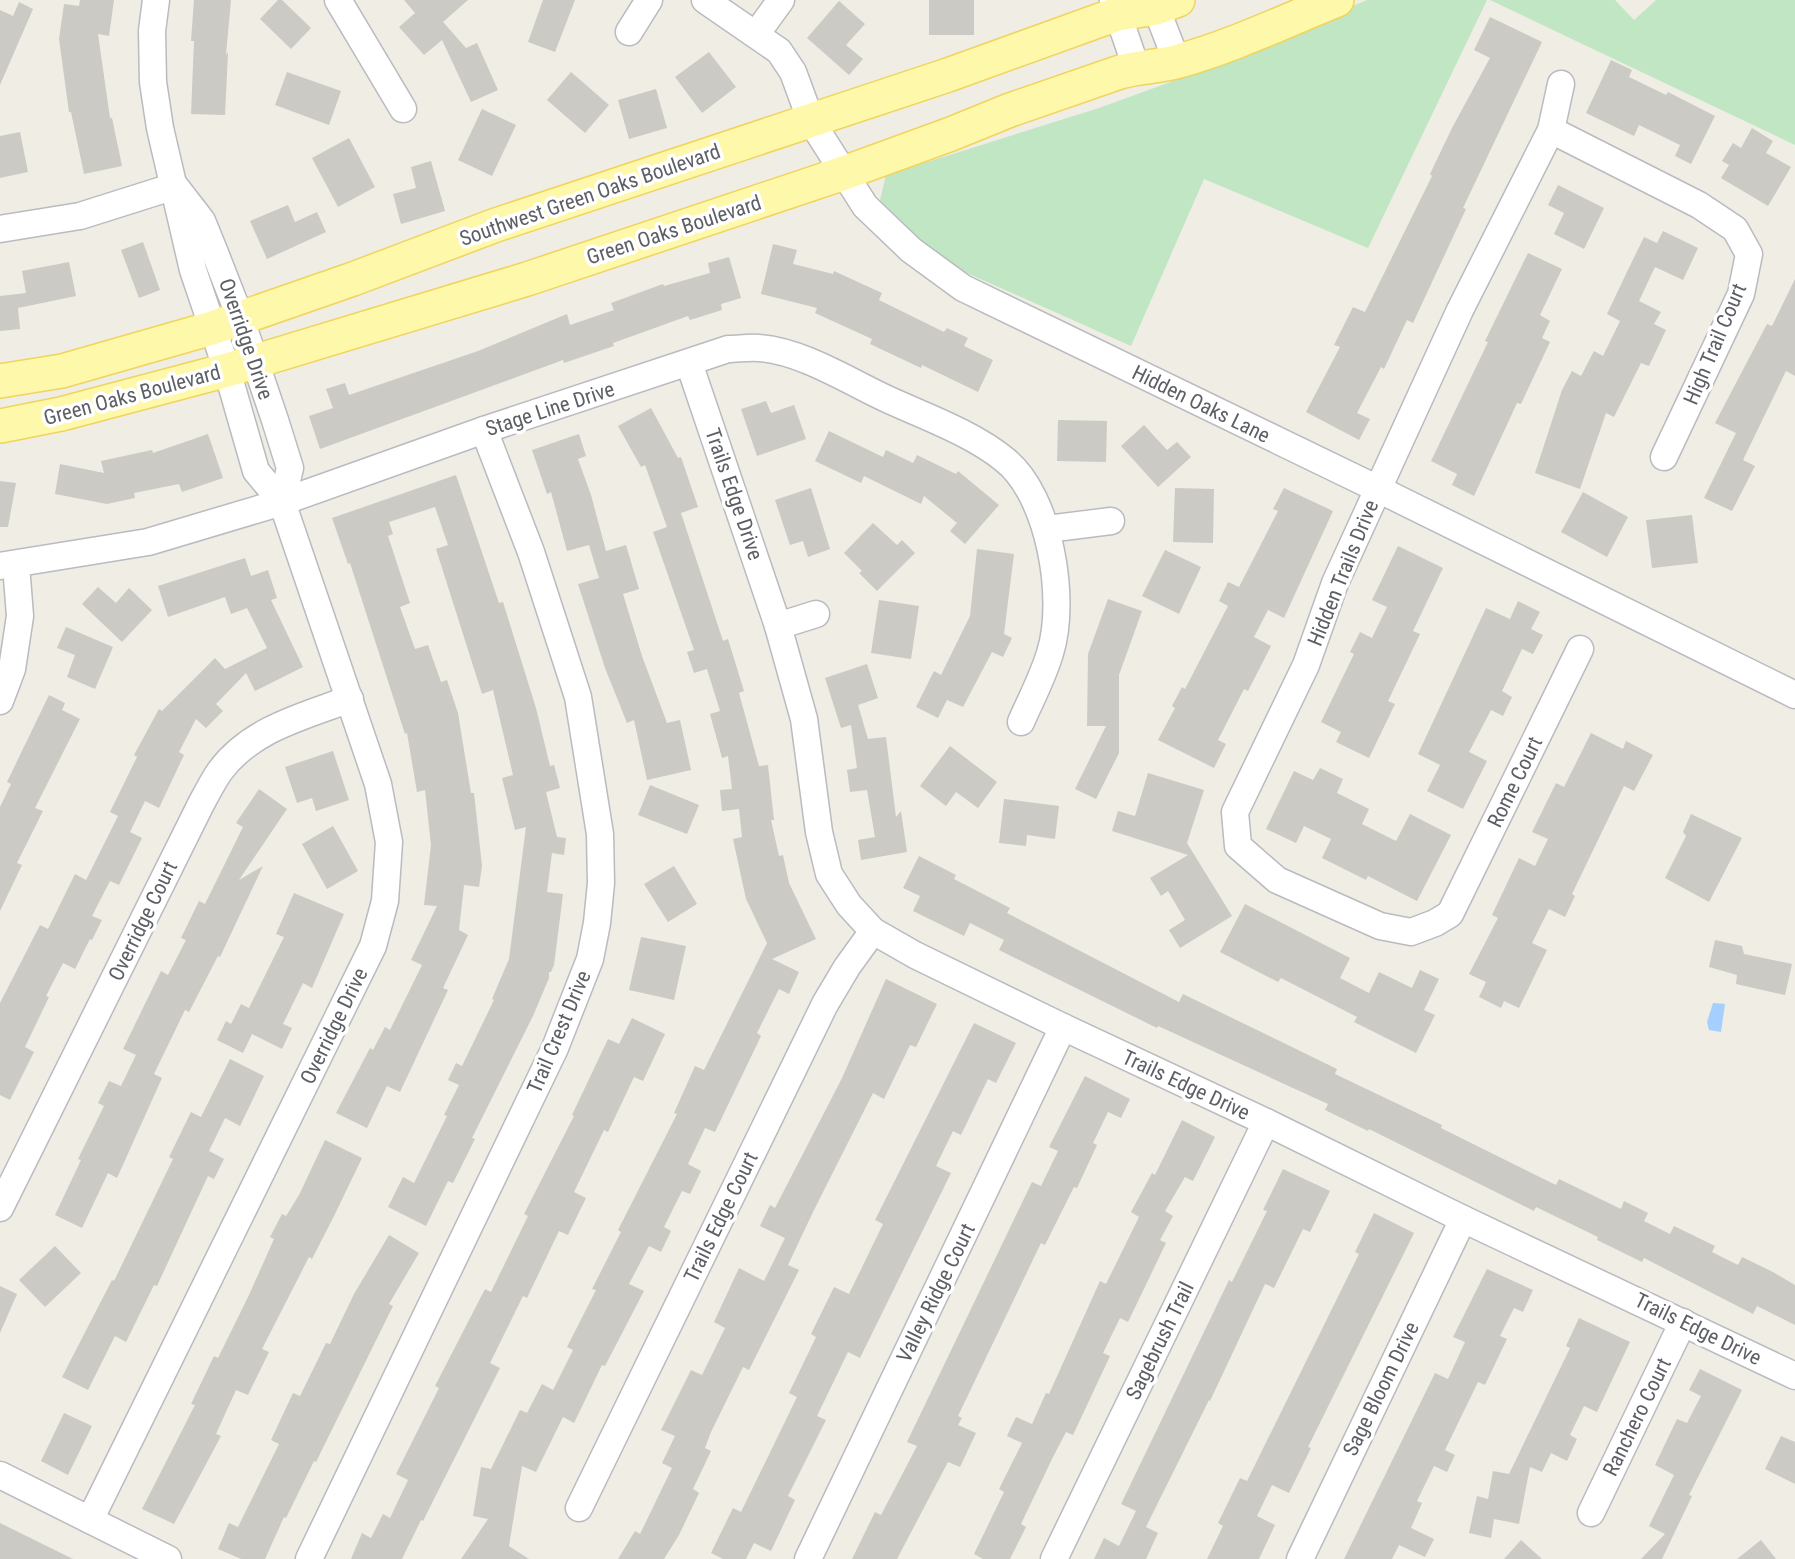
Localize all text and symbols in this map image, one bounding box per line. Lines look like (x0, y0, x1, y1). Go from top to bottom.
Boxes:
street label: Southwest Green Oaks Boulevard (456, 138, 724, 252)
street label: Green Oaks Boulevard (584, 190, 764, 270)
street label: Overridge Drive (214, 275, 278, 403)
street label: High Trail Court (1679, 280, 1751, 408)
street label: Green Oaks Boulevard (41, 360, 223, 430)
street label: Hidden Oaks Lane (1128, 360, 1274, 448)
street label: Stage Line Drive (483, 377, 617, 441)
street label: Trails Edge Drive (700, 425, 768, 563)
street label: Hidden Trails Drive (1303, 496, 1383, 649)
street label: Rome Court (1483, 733, 1547, 831)
street label: Overridge Court (104, 857, 182, 985)
street label: Overridge Drive (296, 964, 373, 1088)
street label: Trail Crest Drive (522, 967, 596, 1097)
street label: Trails Edge Drive (1118, 1045, 1254, 1125)
street label: Trails Edge Court (679, 1148, 763, 1286)
street label: Valley Ridge Court (892, 1220, 980, 1366)
street label: Sagebrush Trail (1121, 1278, 1199, 1404)
street label: Trails Edge Drive (1631, 1288, 1765, 1370)
street label: Sage Bloom Drive (1338, 1318, 1424, 1460)
street label: Ranchero Court (1598, 1354, 1676, 1480)

